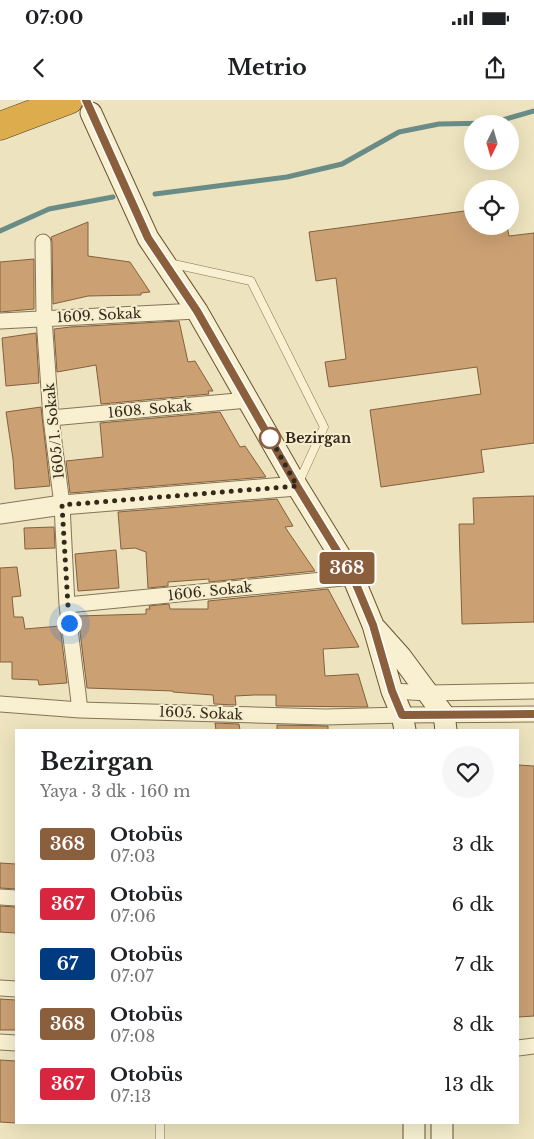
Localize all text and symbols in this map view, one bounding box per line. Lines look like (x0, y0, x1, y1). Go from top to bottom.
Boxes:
text: 07:00 (25, 6, 83, 29)
icon: back (25, 54, 53, 82)
text: Metrio (227, 54, 307, 81)
icon: share (481, 54, 509, 82)
north arrow (464, 115, 519, 170)
map controls (464, 115, 519, 235)
button: locate (464, 180, 519, 235)
street label: 1609. Sokak (56, 304, 142, 326)
street label: 1605/1. Sokak (40, 382, 68, 480)
street label: 1608. Sokak (107, 396, 193, 422)
marker: Bezirgan (259, 427, 281, 449)
place label: Bezirgan (285, 429, 351, 447)
line badge: 368 (318, 552, 376, 584)
text: 368 (329, 557, 365, 579)
street label: 1606. Sokak (167, 578, 254, 604)
your location (57, 611, 82, 636)
street label: 1605. Sokak (159, 703, 244, 723)
button: heart (442, 746, 494, 798)
text: Bezirgan (40, 747, 153, 776)
text: Yaya · 3 dk · 160 m (40, 781, 190, 801)
text: Otobüs (110, 823, 183, 846)
text: 368 (50, 833, 85, 855)
text: 3 dk (452, 833, 494, 856)
text: 07:03 (110, 846, 155, 866)
text: Otobüs (110, 883, 183, 906)
text: 367 (51, 893, 84, 915)
text: 6 dk (452, 893, 494, 916)
text: 07:06 (110, 906, 156, 926)
text: Otobüs (110, 943, 183, 966)
text: 67 (57, 953, 78, 975)
text: 7 dk (454, 953, 494, 976)
text: 07:07 (110, 966, 153, 986)
text: Otobüs (110, 1003, 183, 1026)
text: 368 (50, 1013, 85, 1035)
text: 8 dk (453, 1013, 494, 1036)
text: 07:08 (110, 1026, 155, 1046)
text: Otobüs (110, 1063, 183, 1086)
text: 367 (51, 1073, 84, 1095)
text: 13 dk (444, 1073, 494, 1096)
text: 07:13 (110, 1086, 151, 1106)

